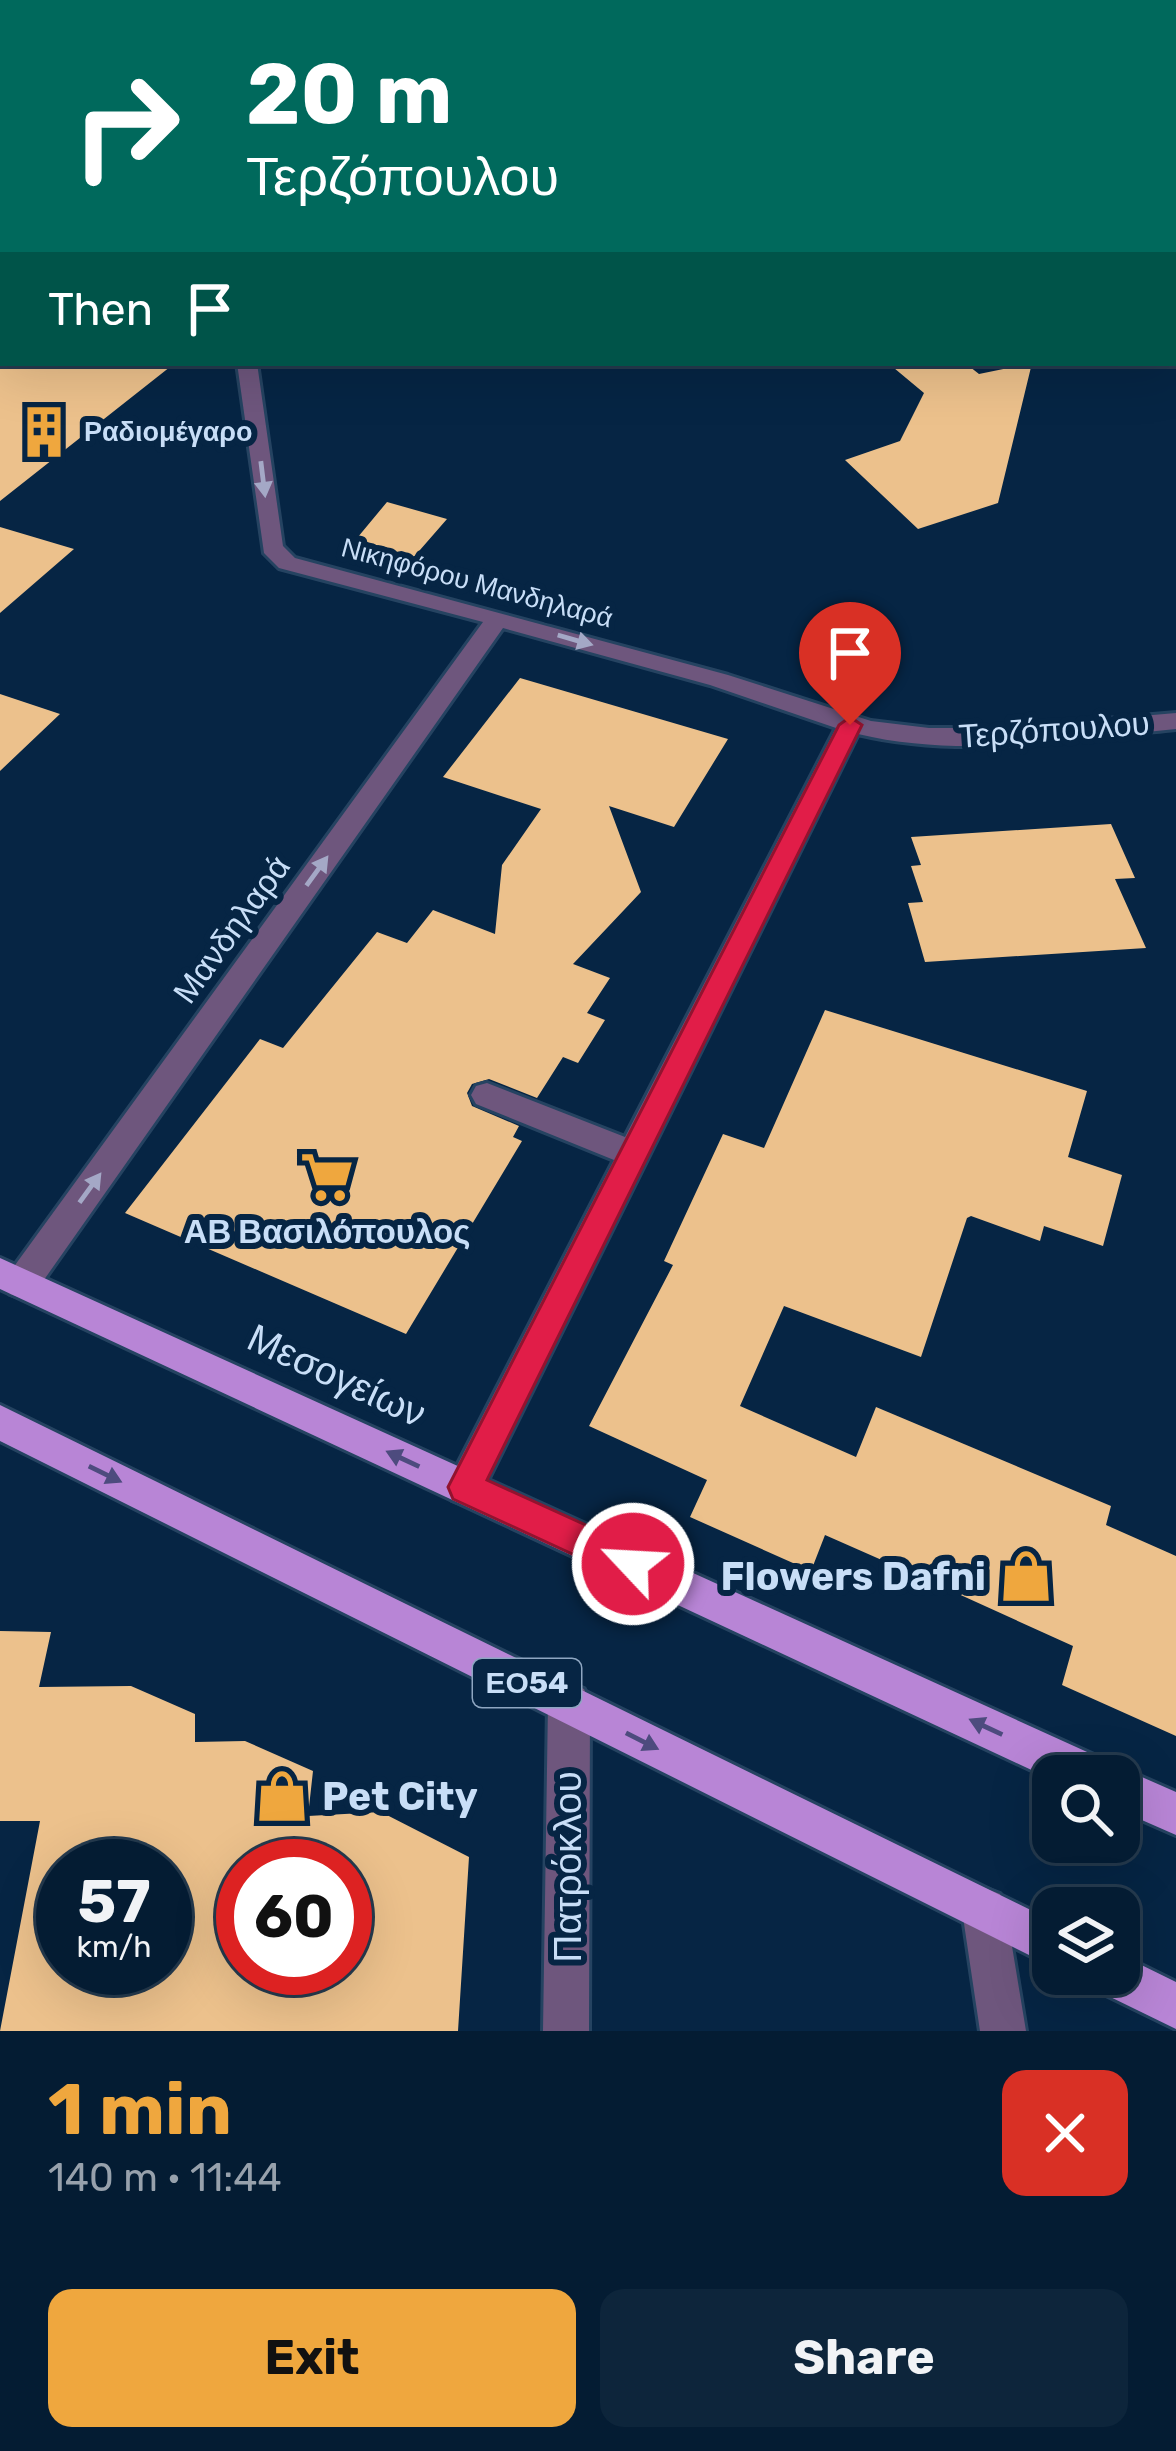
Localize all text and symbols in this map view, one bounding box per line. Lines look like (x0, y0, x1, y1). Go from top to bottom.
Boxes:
text: 20 m (246, 44, 453, 144)
icon: right (48, 48, 204, 204)
text: Τερζόπουλου (246, 145, 559, 209)
icon: arrive (177, 276, 243, 342)
text: Then (48, 283, 153, 336)
building icon: Ραδιομέγαρο (15, 403, 73, 461)
place label: Ραδιομέγαρο (84, 416, 253, 448)
one-way arrow (253, 461, 272, 498)
street label: Νικηφόρου Μανδηλαρά (338, 531, 616, 635)
pin (799, 602, 901, 725)
icon: arrive (817, 620, 883, 686)
one-way arrow (557, 631, 594, 650)
street label: Τερζόπουλου (957, 703, 1151, 756)
street label: Μανδηλαρά (165, 848, 298, 1011)
one-way arrow (305, 855, 328, 887)
supermarket icon: ΑΒ Βασιλόπουλος (298, 1148, 356, 1206)
one-way arrow (78, 1172, 102, 1204)
place label: ΑΒ Βασιλόπουλος (184, 1212, 470, 1251)
street label: Μεσογείων (240, 1315, 433, 1437)
one-way arrow (385, 1448, 420, 1468)
one-way arrow (88, 1463, 122, 1483)
position arrow (570, 1501, 696, 1627)
shop icon: Flowers Dafni (997, 1547, 1055, 1605)
place label: Flowers Dafni (720, 1554, 986, 1600)
road number: ΕΟ54 (473, 1659, 581, 1707)
one-way arrow (968, 1717, 1003, 1737)
one-way arrow (625, 1730, 659, 1750)
map controls (1032, 1755, 1140, 1995)
button: search (1032, 1755, 1140, 1863)
shop icon: Pet City (253, 1767, 311, 1825)
street label: Πατρόκλου (545, 1771, 591, 1963)
place label: Pet City (322, 1774, 478, 1820)
speed limit sign: 60 (216, 1839, 372, 1995)
text: 57 (77, 1866, 151, 1937)
button: layers (1032, 1887, 1140, 1995)
text: km/h (77, 1929, 151, 1965)
text: 1 min (48, 2067, 232, 2152)
button: close (1002, 2070, 1128, 2196)
text: 140 m · 11:44 (48, 2155, 282, 2201)
button: Exit (48, 2289, 576, 2427)
button: Share (600, 2289, 1128, 2427)

